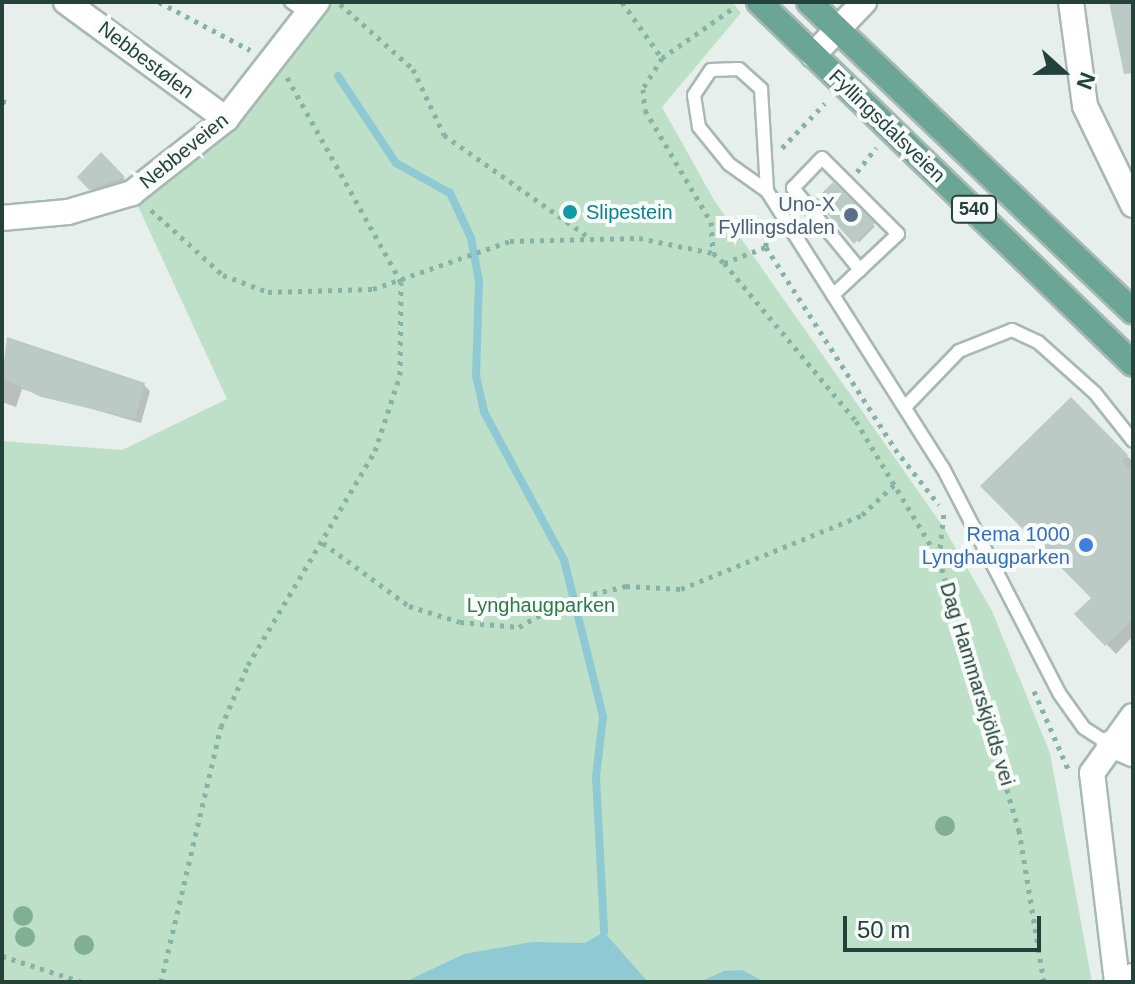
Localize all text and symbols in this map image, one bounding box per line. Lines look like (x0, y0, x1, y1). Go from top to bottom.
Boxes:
street label: Nebbestølen (93, 16, 199, 104)
north arrow (1023, 32, 1103, 112)
street label: Fyllingsdalsveien (824, 64, 950, 188)
text: N (1071, 69, 1100, 93)
street label: Nebbeveien (135, 108, 233, 194)
place label: Uno-X Fyllingsdalen (718, 192, 835, 239)
road number: 540 (950, 195, 998, 223)
place label: Slipestein (586, 200, 673, 224)
marker: Slipestein (561, 203, 579, 221)
marker: Uno-X Fyllingsdalen (842, 206, 860, 224)
place label: Rema 1000 Lynghaugparken (922, 522, 1070, 569)
marker: Rema 1000 Lynghaugparken (1077, 536, 1095, 554)
street label: Dag Hammarskjölds vei (935, 580, 1019, 788)
park label: Lynghaugparken (467, 593, 615, 617)
scale bar (847, 900, 1045, 950)
text: 50 m (857, 916, 910, 943)

